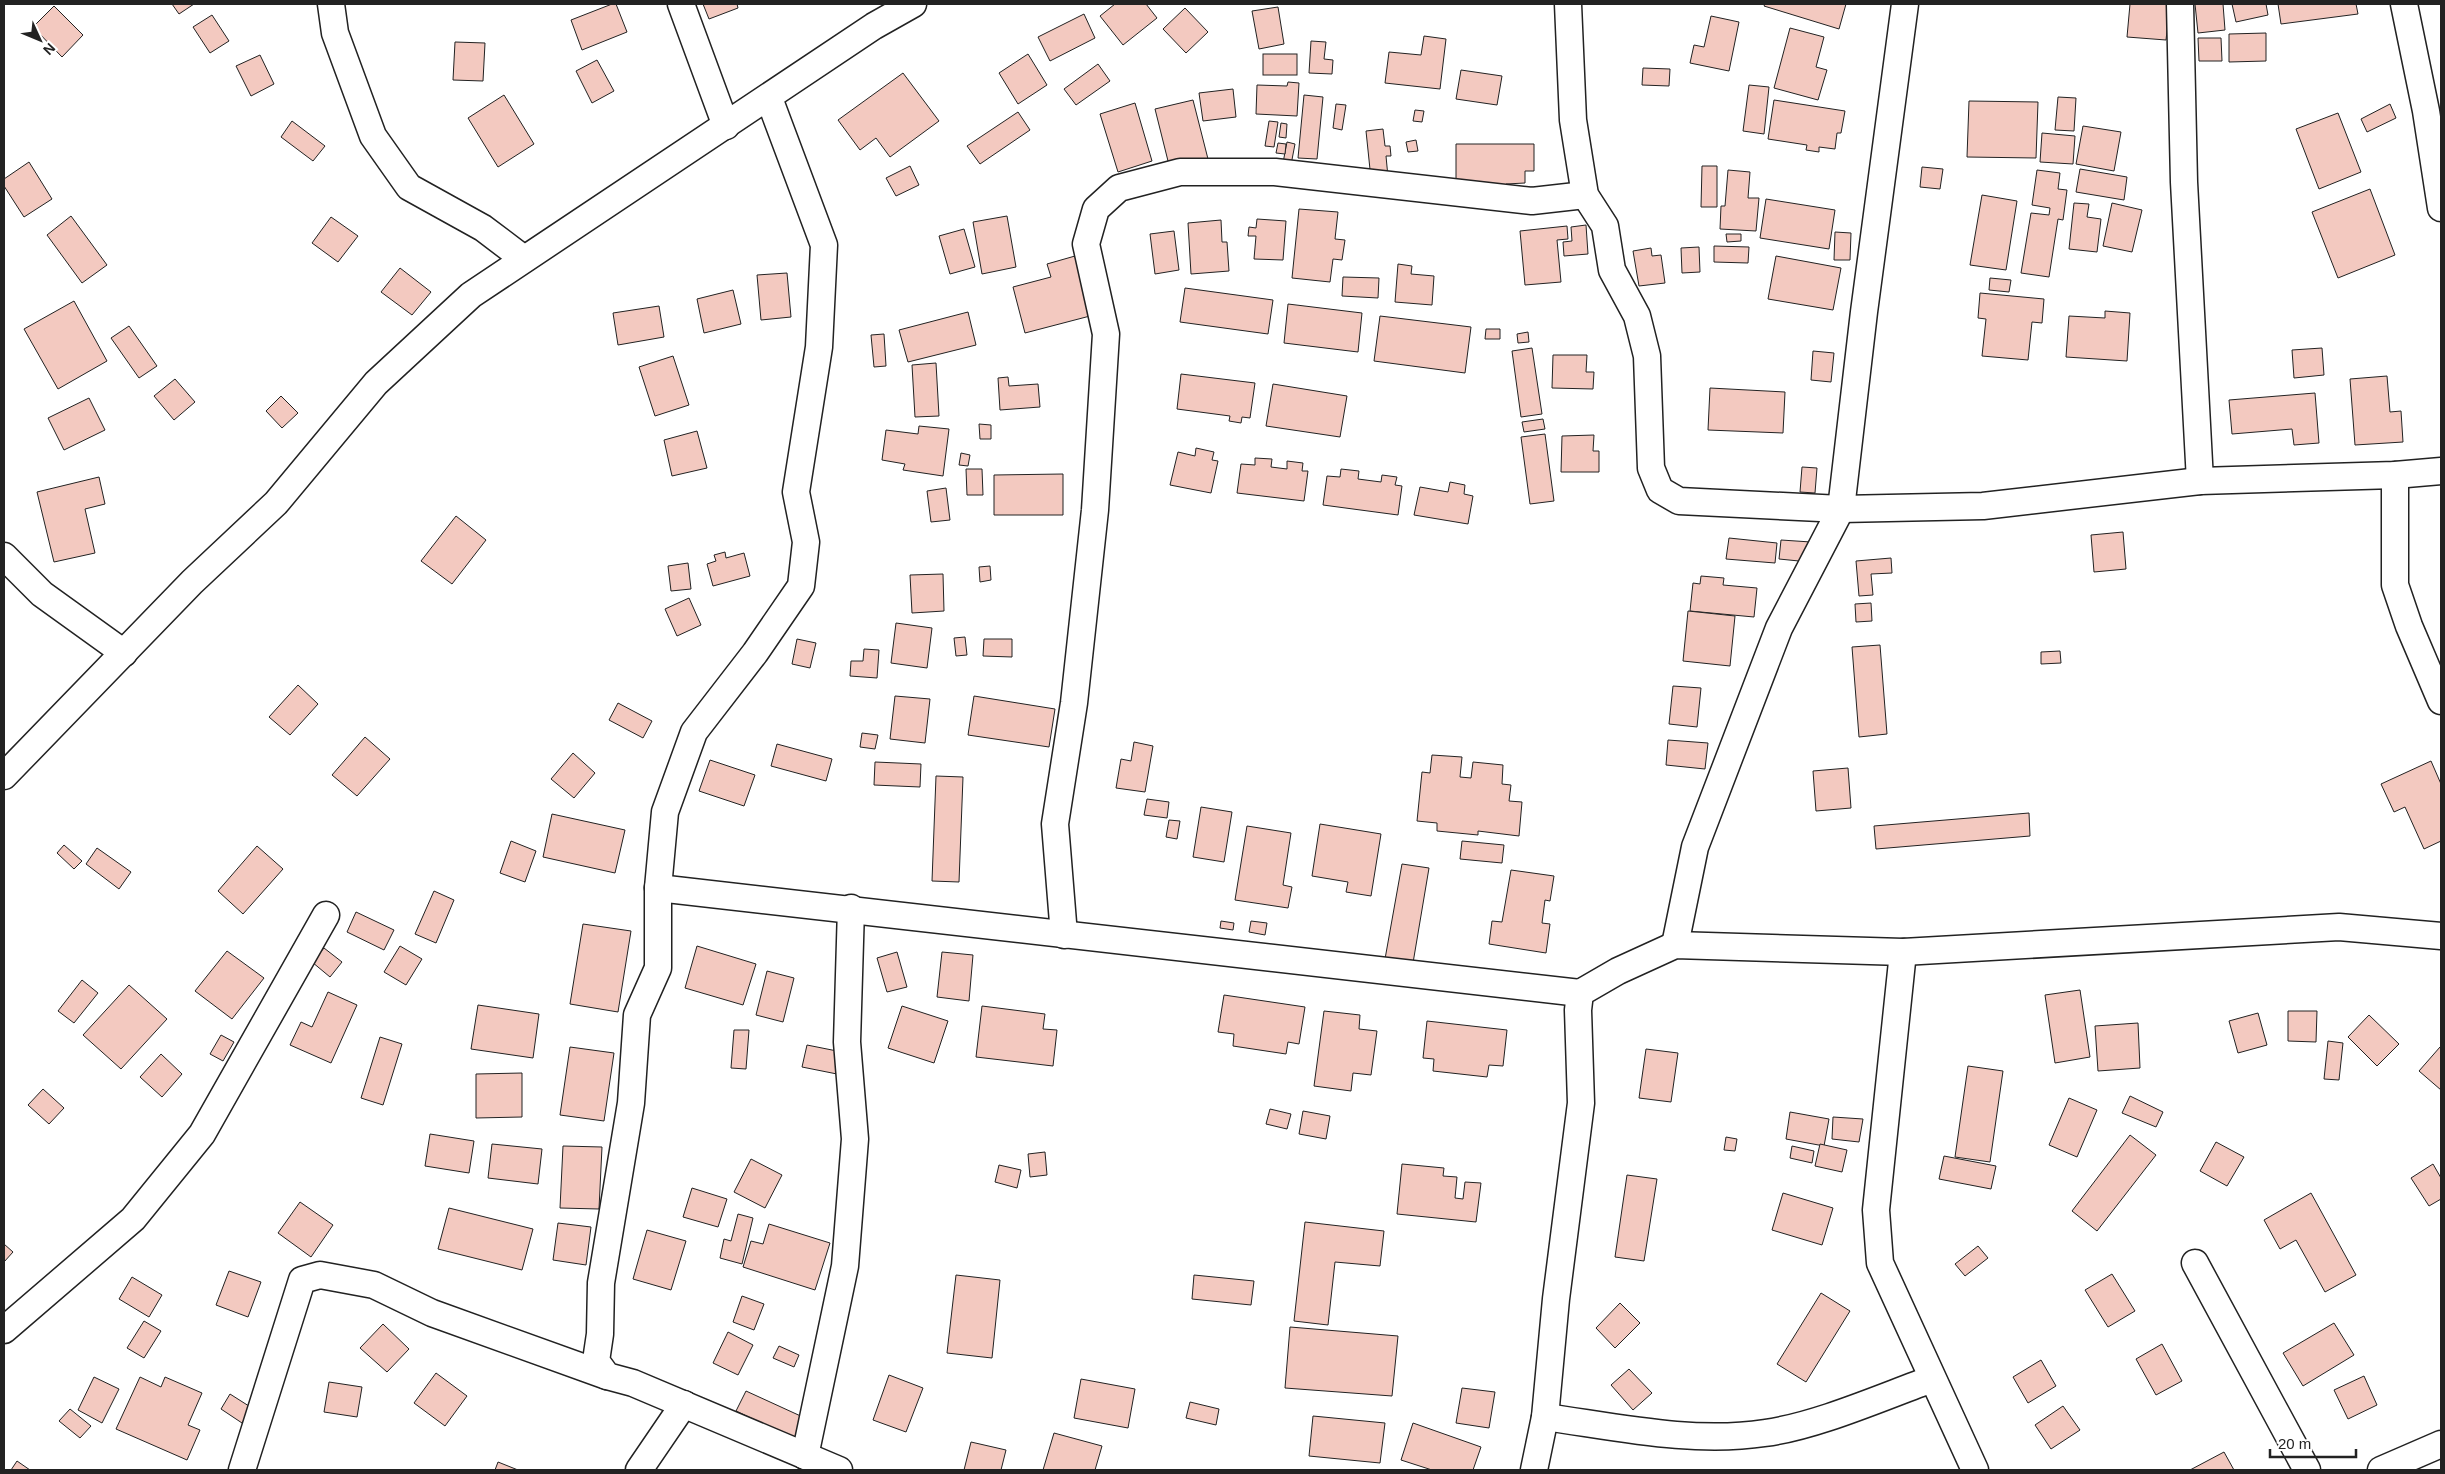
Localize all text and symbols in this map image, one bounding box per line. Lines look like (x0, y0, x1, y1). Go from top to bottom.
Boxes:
north arrow (15, 15, 65, 65)
text: N (40, 40, 59, 58)
scale bar (2270, 1426, 2356, 1458)
text: 20 m (2278, 1435, 2311, 1452)

